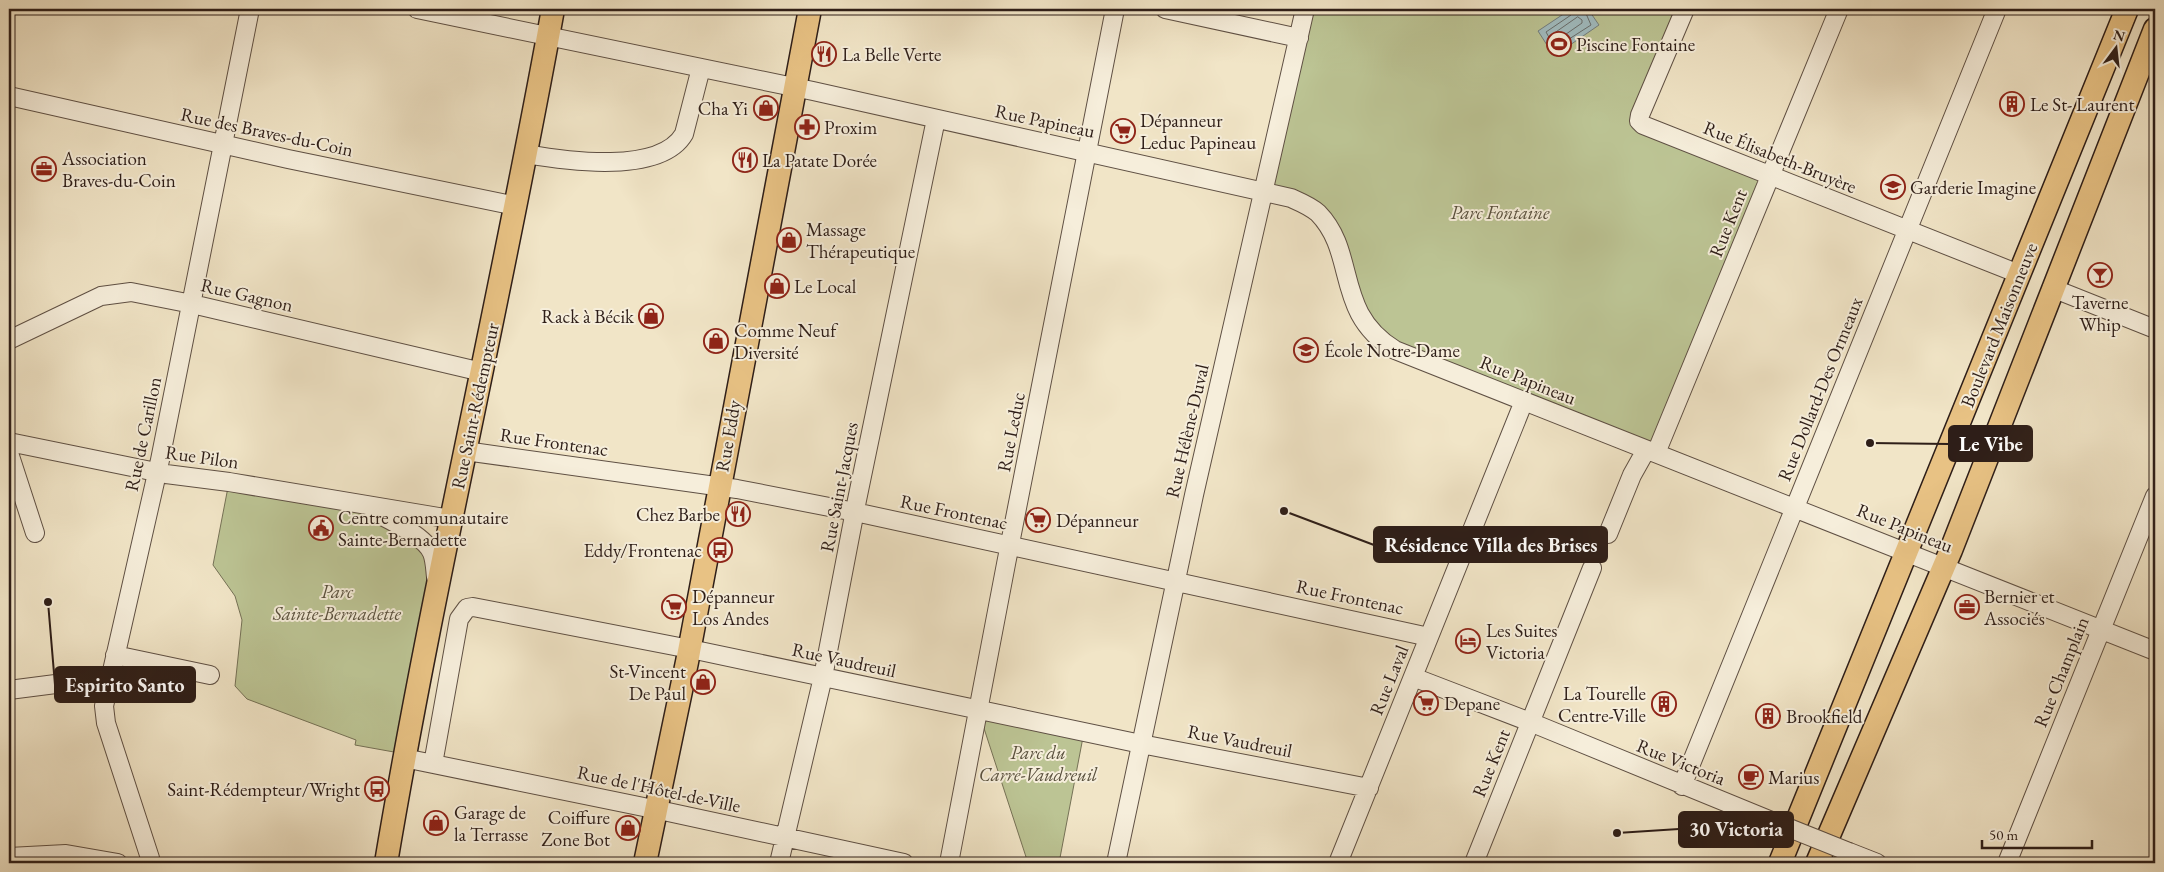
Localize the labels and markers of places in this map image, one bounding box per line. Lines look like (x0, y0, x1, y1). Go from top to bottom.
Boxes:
sports icon: Piscine Fontaine (1546, 31, 1572, 57)
place label: Piscine Fontaine (1576, 32, 1695, 57)
restaurant icon: La Belle Verte (811, 41, 837, 67)
place label: La Belle Verte (842, 42, 941, 67)
building icon: Le St- Laurent (1999, 91, 2025, 117)
place label: Le St- Laurent (2030, 92, 2135, 117)
shop icon: Cha Yi (753, 95, 779, 121)
place label: Cha Yi (698, 96, 748, 121)
place label: Dépanneur Leduc Papineau (1140, 108, 1256, 155)
pharmacy icon: Proxim (794, 114, 820, 140)
place label: Proxim (824, 115, 877, 140)
supermarket icon: Dépanneur Leduc Papineau (1110, 118, 1136, 144)
place label: Association Braves-du-Coin (61, 146, 176, 193)
restaurant icon: La Patate Dorée (732, 147, 758, 173)
place label: La Patate Dorée (762, 148, 877, 173)
office icon: Association Braves-du-Coin (31, 156, 57, 182)
school or university icon: Garderie Imagine (1880, 174, 1906, 200)
place label: Garderie Imagine (1910, 175, 2036, 200)
place label: Massage Thérapeutique (806, 217, 915, 264)
shop icon: Massage Thérapeutique (776, 227, 802, 253)
bar icon: Taverne Whip (2087, 262, 2113, 288)
shop icon: Le Local (764, 273, 790, 299)
place label: Le Local (794, 274, 857, 299)
place label: Taverne Whip (2072, 290, 2128, 337)
shop icon: Rack à Bécik (638, 303, 664, 329)
place label: Rack à Bécik (541, 304, 635, 329)
place label: Comme Neuf Diversité (734, 318, 838, 365)
shop icon: Comme Neuf Diversité (703, 328, 729, 354)
school or university icon: École Notre-Dame (1293, 337, 1319, 363)
place label: École Notre-Dame (1324, 338, 1460, 363)
callout: Le Vibe (1949, 426, 2032, 461)
restaurant icon: Chez Barbe (725, 501, 751, 527)
place label: Chez Barbe (636, 502, 720, 527)
place label: Centre communautaire Sainte-Bernadette (338, 505, 508, 552)
supermarket icon: Dépanneur (1025, 507, 1051, 533)
place label: Dépanneur (1056, 508, 1139, 533)
public building icon: Centre communautaire Sainte-Bernadette (308, 515, 334, 541)
callout: Résidence Villa des Brises (1374, 527, 1607, 562)
bus stop icon: Eddy/Frontenac (707, 537, 733, 563)
place label: Eddy/Frontenac (584, 538, 702, 563)
place label: Dépanneur Los Andes (692, 584, 775, 631)
place label: Bernier et Associés (1983, 584, 2055, 631)
supermarket icon: Dépanneur Los Andes (661, 594, 687, 620)
office icon: Bernier et Associés (1954, 594, 1980, 620)
place label: Les Suites Victoria (1486, 618, 1557, 665)
hotel icon: Les Suites Victoria (1455, 628, 1481, 654)
place label: St-Vincent De Paul (609, 659, 686, 706)
callout: Espirito Santo (55, 667, 195, 702)
shop icon: St-Vincent De Paul (690, 669, 716, 695)
place label: La Tourelle Centre-Ville (1558, 681, 1646, 728)
supermarket icon: Depane (1413, 690, 1439, 716)
place label: Depane (1444, 691, 1500, 716)
building icon: La Tourelle Centre-Ville (1651, 691, 1677, 717)
building icon: Brookfield (1755, 703, 1781, 729)
place label: Brookfield (1786, 704, 1863, 729)
cafe icon: Marius (1738, 764, 1764, 790)
place label: Marius (1768, 765, 1819, 790)
bus stop icon: Saint-Rédempteur/Wright (364, 776, 390, 802)
place label: Saint-Rédempteur/Wright (167, 777, 360, 802)
place label: Garage de la Terrasse (454, 800, 528, 847)
place label: Coiffure Zone Bot (541, 805, 610, 852)
shop icon: Garage de la Terrasse (423, 810, 449, 836)
callout: 30 Victoria (1679, 812, 1793, 847)
shop icon: Coiffure Zone Bot (615, 815, 641, 841)

